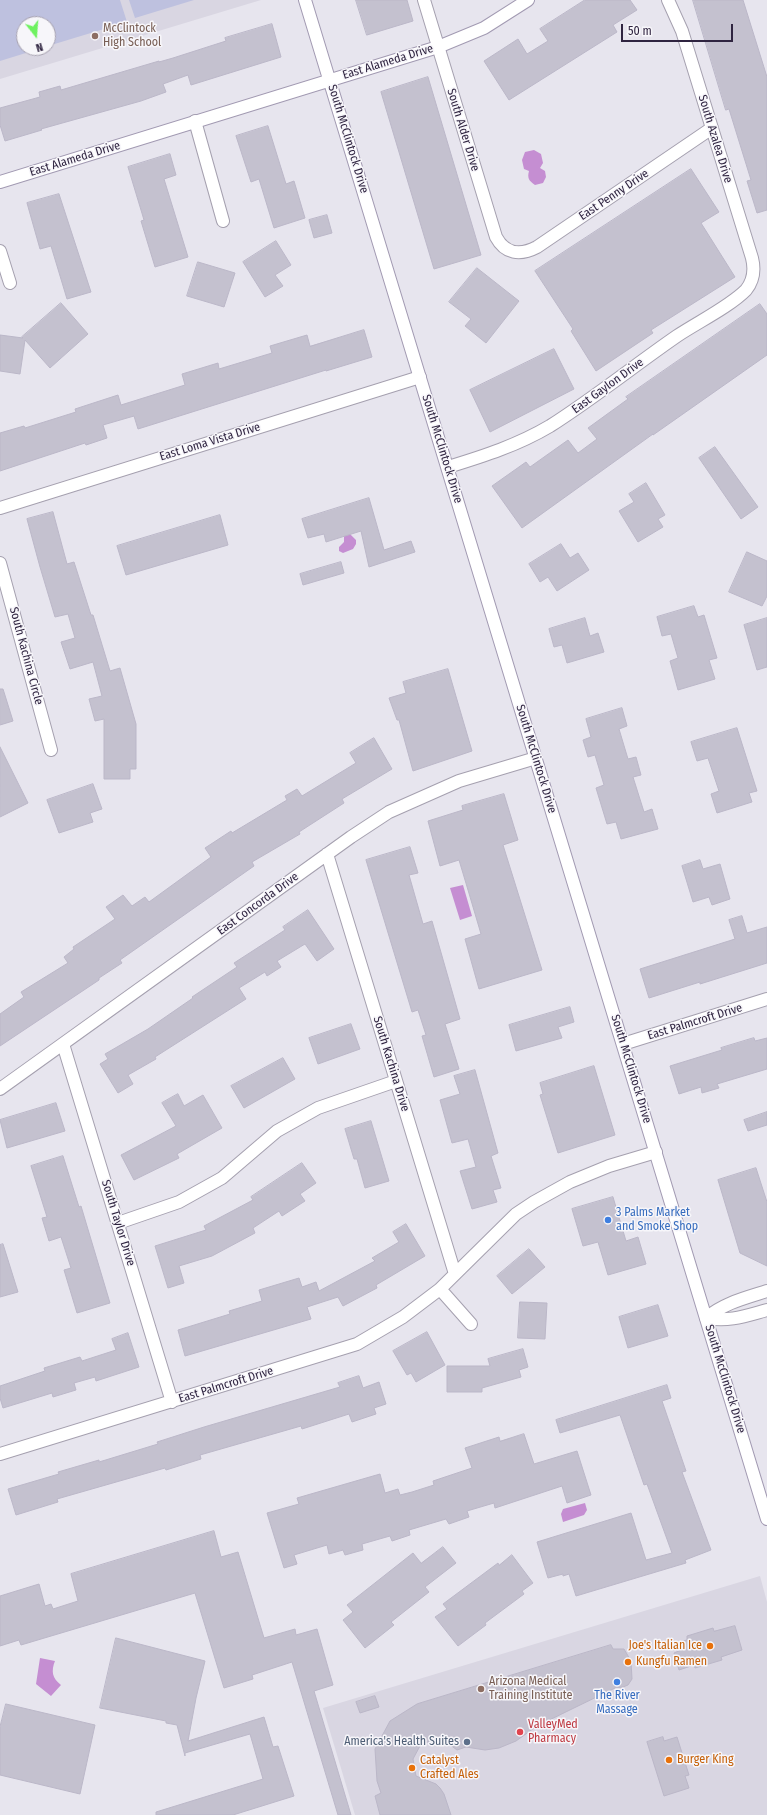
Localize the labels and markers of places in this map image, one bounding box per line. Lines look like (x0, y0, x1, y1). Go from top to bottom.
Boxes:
place label: McClintock High School (103, 22, 161, 50)
marker: McClintock High School (90, 31, 100, 41)
place label: 3 Palms Market and Smoke Shop (616, 1206, 698, 1234)
marker: 3 Palms Market and Smoke Shop (603, 1215, 613, 1225)
place label: Joe's Italian Ice (628, 1639, 702, 1653)
marker: Joe's Italian Ice (705, 1641, 715, 1651)
place label: Kungfu Ramen (636, 1655, 707, 1669)
marker: Kungfu Ramen (623, 1657, 633, 1667)
place label: Arizona Medical Training Institute (489, 1675, 572, 1703)
marker: The River Massage (612, 1677, 622, 1687)
marker: Arizona Medical Training Institute (476, 1684, 486, 1694)
place label: The River Massage (594, 1689, 640, 1717)
place label: ValleyMed Pharmacy (528, 1718, 578, 1746)
marker: ValleyMed Pharmacy (515, 1727, 525, 1737)
place label: America's Health Suites (344, 1735, 459, 1749)
marker: America's Health Suites (462, 1737, 472, 1747)
place label: Burger King (677, 1753, 734, 1767)
place label: Catalyst Crafted Ales (420, 1754, 479, 1782)
marker: Burger King (664, 1755, 674, 1765)
marker: Catalyst Crafted Ales (407, 1763, 417, 1773)

